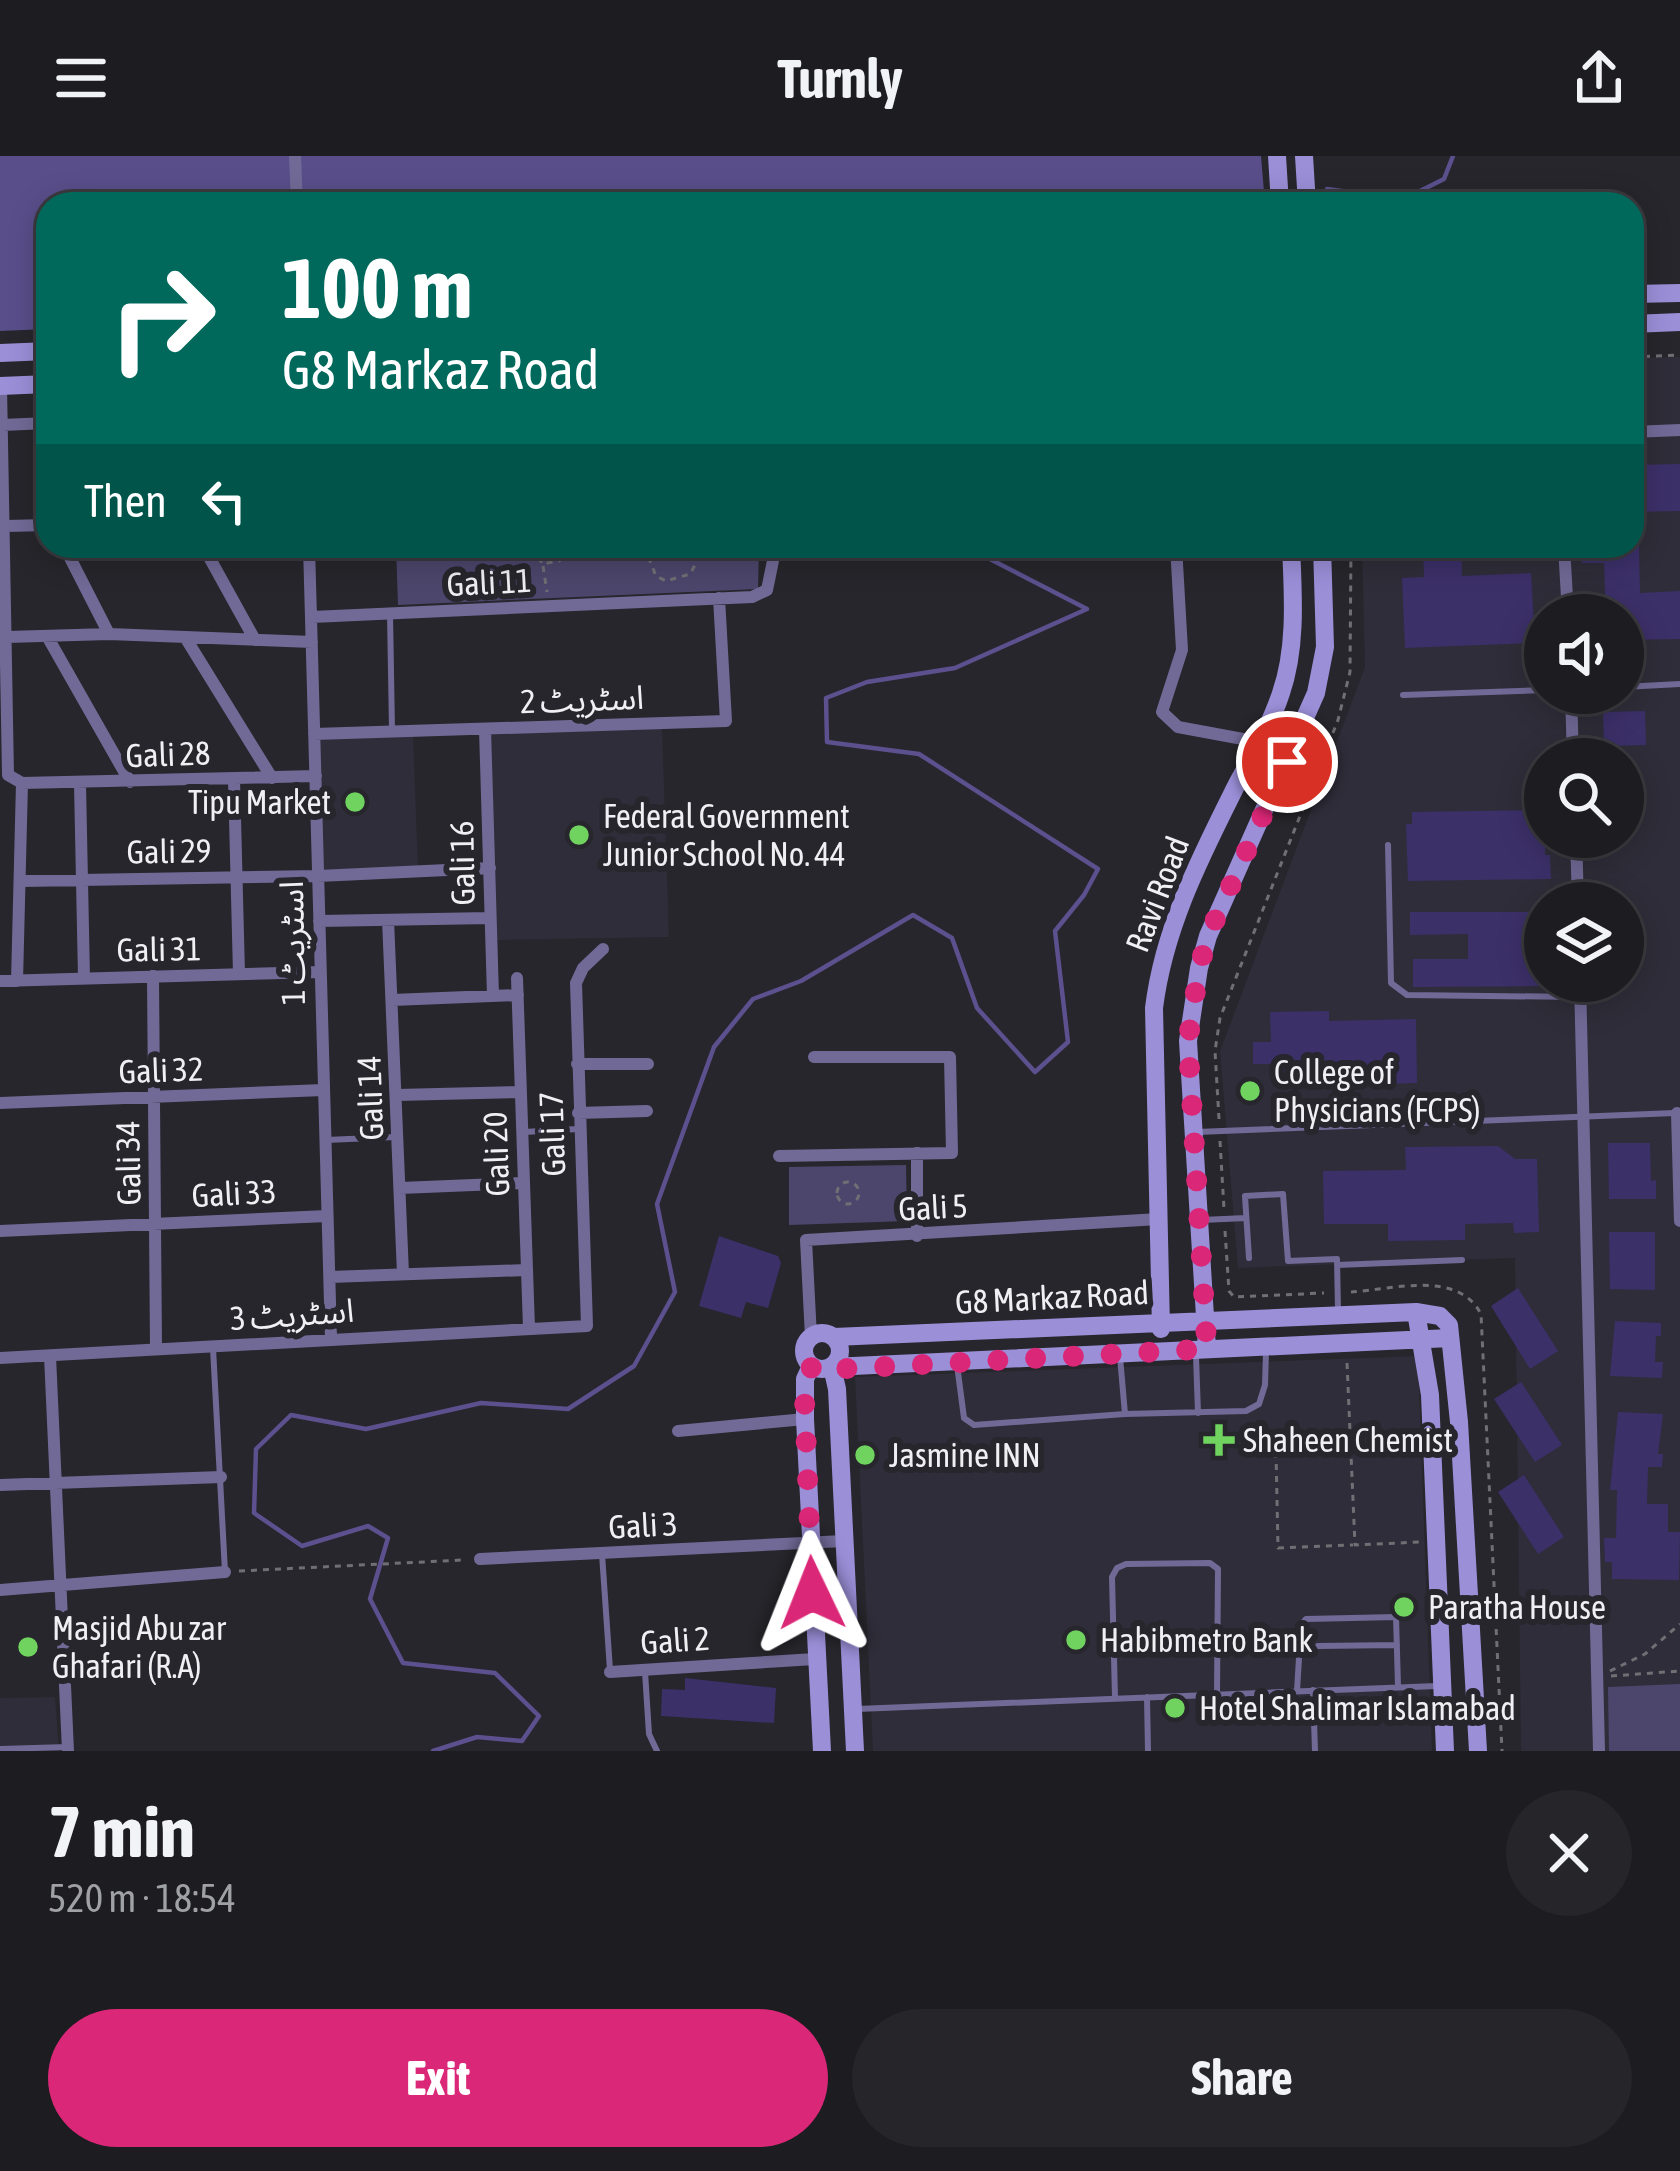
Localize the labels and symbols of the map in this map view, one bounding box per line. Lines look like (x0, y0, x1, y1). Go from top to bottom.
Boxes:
street label: Gali 11 (446, 561, 532, 603)
street label: اسٹریٹ 2 (519, 678, 645, 721)
pin (1236, 711, 1338, 813)
street label: Gali 28 (125, 734, 211, 774)
place label: Tipu Market (188, 783, 331, 821)
marker: Tipu Market (342, 789, 368, 815)
place label: Federal Government Junior School No. 44 (603, 797, 850, 873)
street label: Gali 16 (442, 820, 482, 906)
marker: Federal Government Junior School No. 44 (566, 822, 592, 848)
street label: Gali 29 (126, 831, 212, 871)
street label: Ravi Road (1118, 831, 1196, 957)
street label: اسٹریٹ 1 (272, 881, 313, 1005)
street label: Gali 31 (116, 929, 202, 969)
street label: Gali 32 (118, 1050, 204, 1090)
place label: College of Physicians (FCPS) (1274, 1053, 1480, 1129)
street label: Gali 14 (350, 1055, 390, 1141)
marker: College of Physicians (FCPS) (1237, 1078, 1263, 1104)
street label: Gali 17 (532, 1091, 572, 1177)
street label: Gali 20 (476, 1111, 516, 1197)
street label: Gali 34 (108, 1120, 148, 1206)
street label: Gali 33 (191, 1172, 277, 1214)
street label: Gali 5 (897, 1186, 969, 1228)
street label: G8 Markaz Road (954, 1273, 1150, 1321)
street label: اسٹریٹ 3 (229, 1291, 355, 1338)
place label: Shaheen Chemist (1243, 1421, 1453, 1459)
marker: Shaheen Chemist (1206, 1427, 1232, 1453)
place label: Jasmine INN (889, 1436, 1041, 1474)
marker: Jasmine INN (852, 1442, 878, 1468)
street label: Gali 3 (607, 1504, 679, 1546)
position arrow (749, 1530, 875, 1656)
place label: Paratha House (1428, 1588, 1606, 1626)
marker: Paratha House (1391, 1594, 1417, 1620)
place label: Masjid Abu zar Ghafari (R.A) (52, 1609, 227, 1685)
street label: Gali 2 (639, 1619, 711, 1661)
place label: Habibmetro Bank (1100, 1621, 1313, 1659)
marker: Habibmetro Bank (1063, 1627, 1089, 1653)
marker: Masjid Abu zar Ghafari (R.A) (15, 1634, 41, 1660)
place label: Hotel Shalimar Islamabad (1199, 1689, 1516, 1727)
marker: Hotel Shalimar Islamabad (1162, 1695, 1188, 1721)

